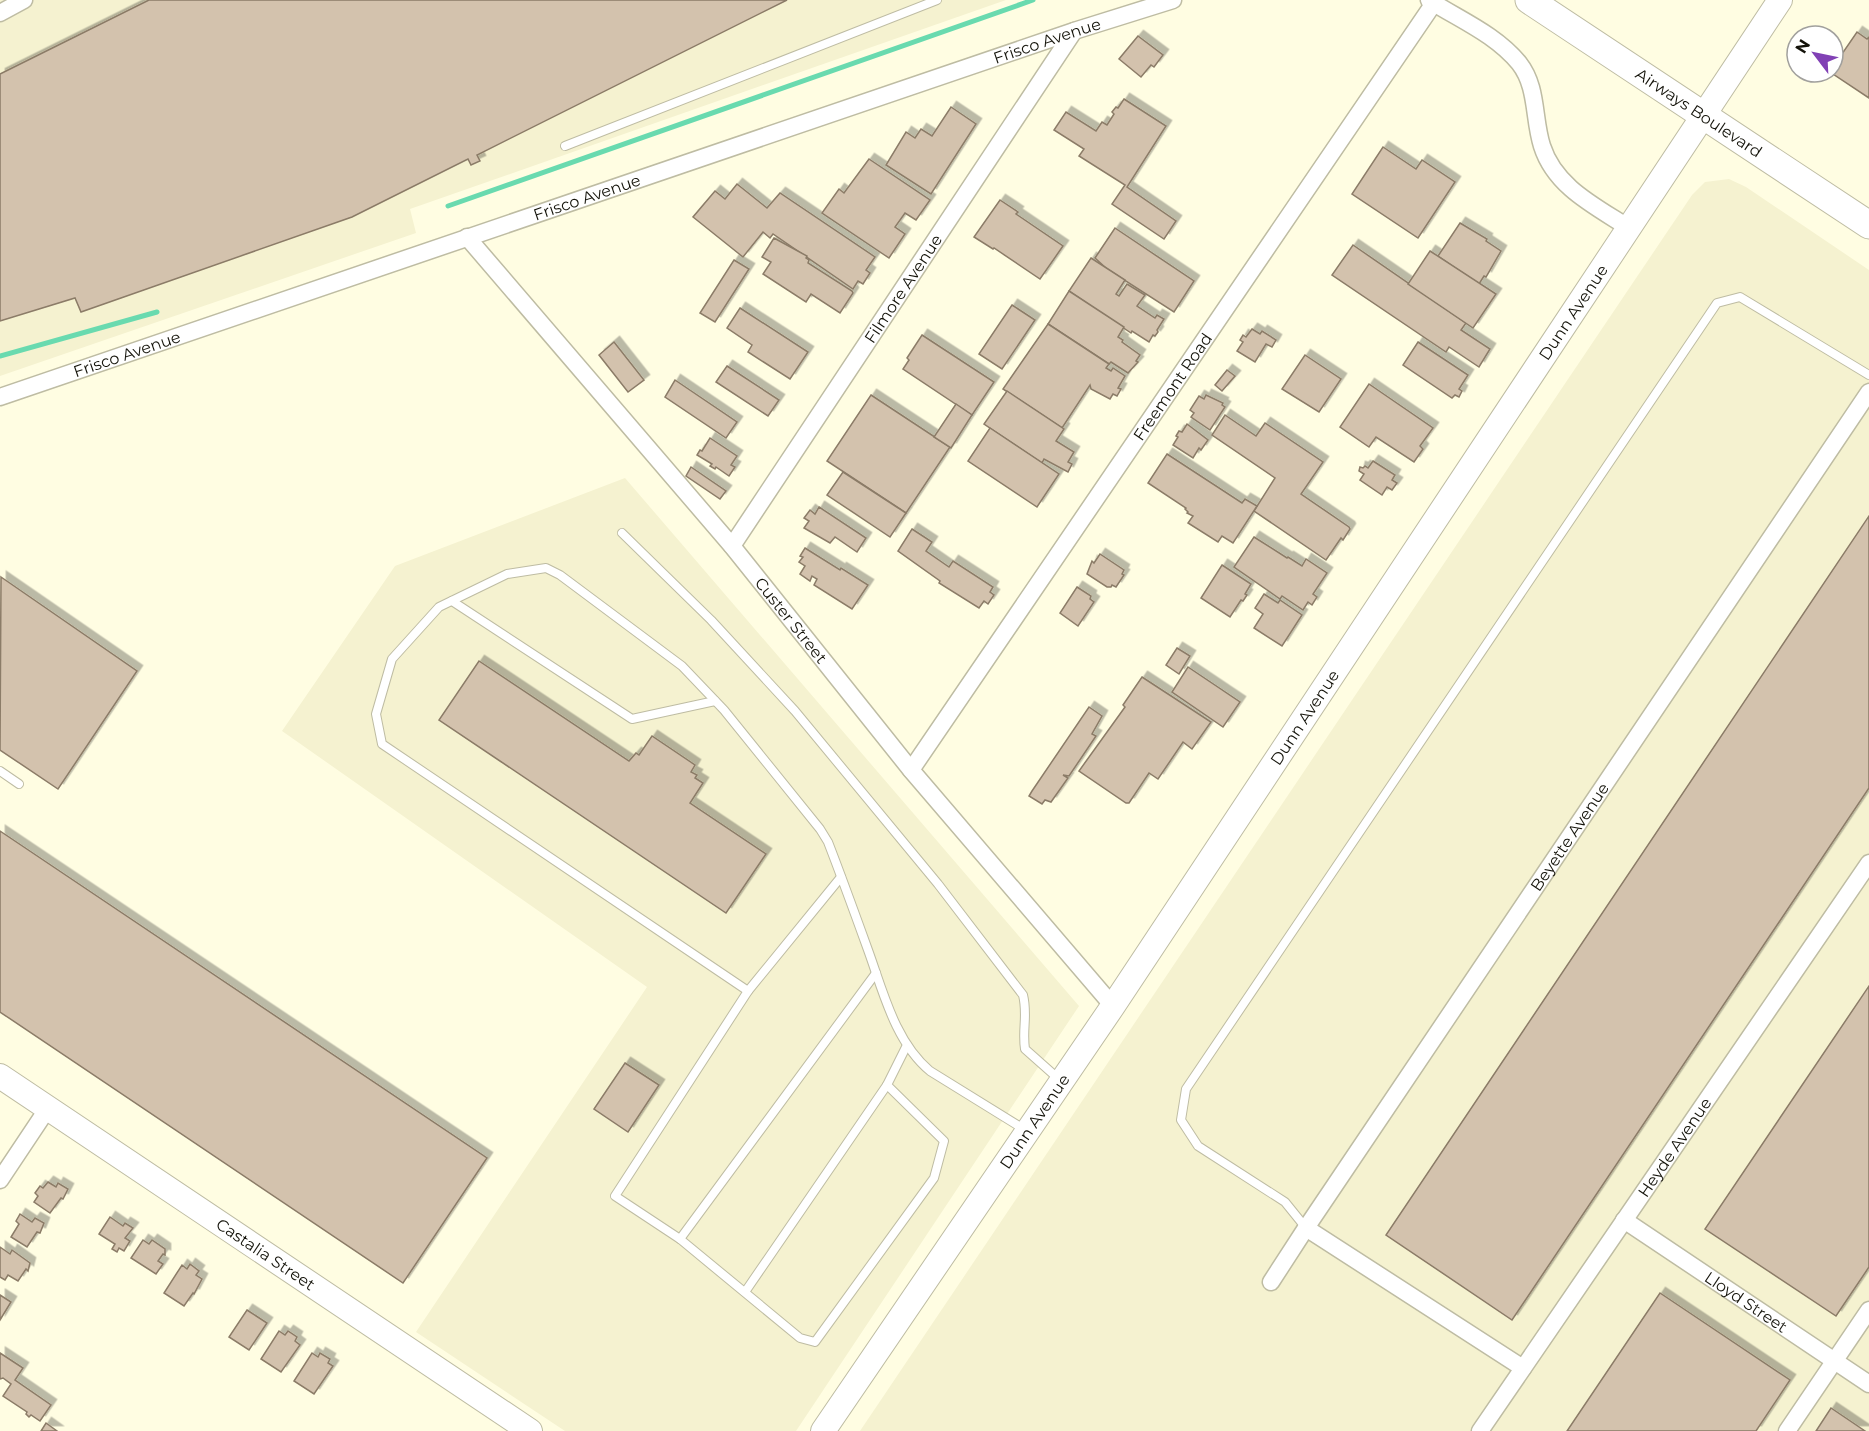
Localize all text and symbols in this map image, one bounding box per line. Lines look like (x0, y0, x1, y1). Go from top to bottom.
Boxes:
street label: Frisco Avenue (991, 14, 1103, 68)
north arrow (1785, 24, 1845, 84)
text: N (1791, 36, 1814, 57)
street label: Airways Boulevard (1632, 64, 1766, 162)
street label: Frisco Avenue (531, 170, 643, 225)
street label: Filmore Avenue (861, 231, 946, 347)
street label: Dunn Avenue (1535, 261, 1612, 364)
street label: Frisco Avenue (71, 327, 183, 381)
street label: Freemont Road (1129, 330, 1216, 444)
street label: Custer Street (751, 574, 831, 668)
street label: Dunn Avenue (1266, 666, 1343, 769)
street label: Beyette Avenue (1527, 779, 1613, 895)
street label: Dunn Avenue (996, 1071, 1074, 1172)
street label: Heyde Avenue (1634, 1094, 1715, 1201)
street label: Castalia Street (213, 1215, 319, 1295)
street label: Lloyd Street (1701, 1268, 1791, 1337)

